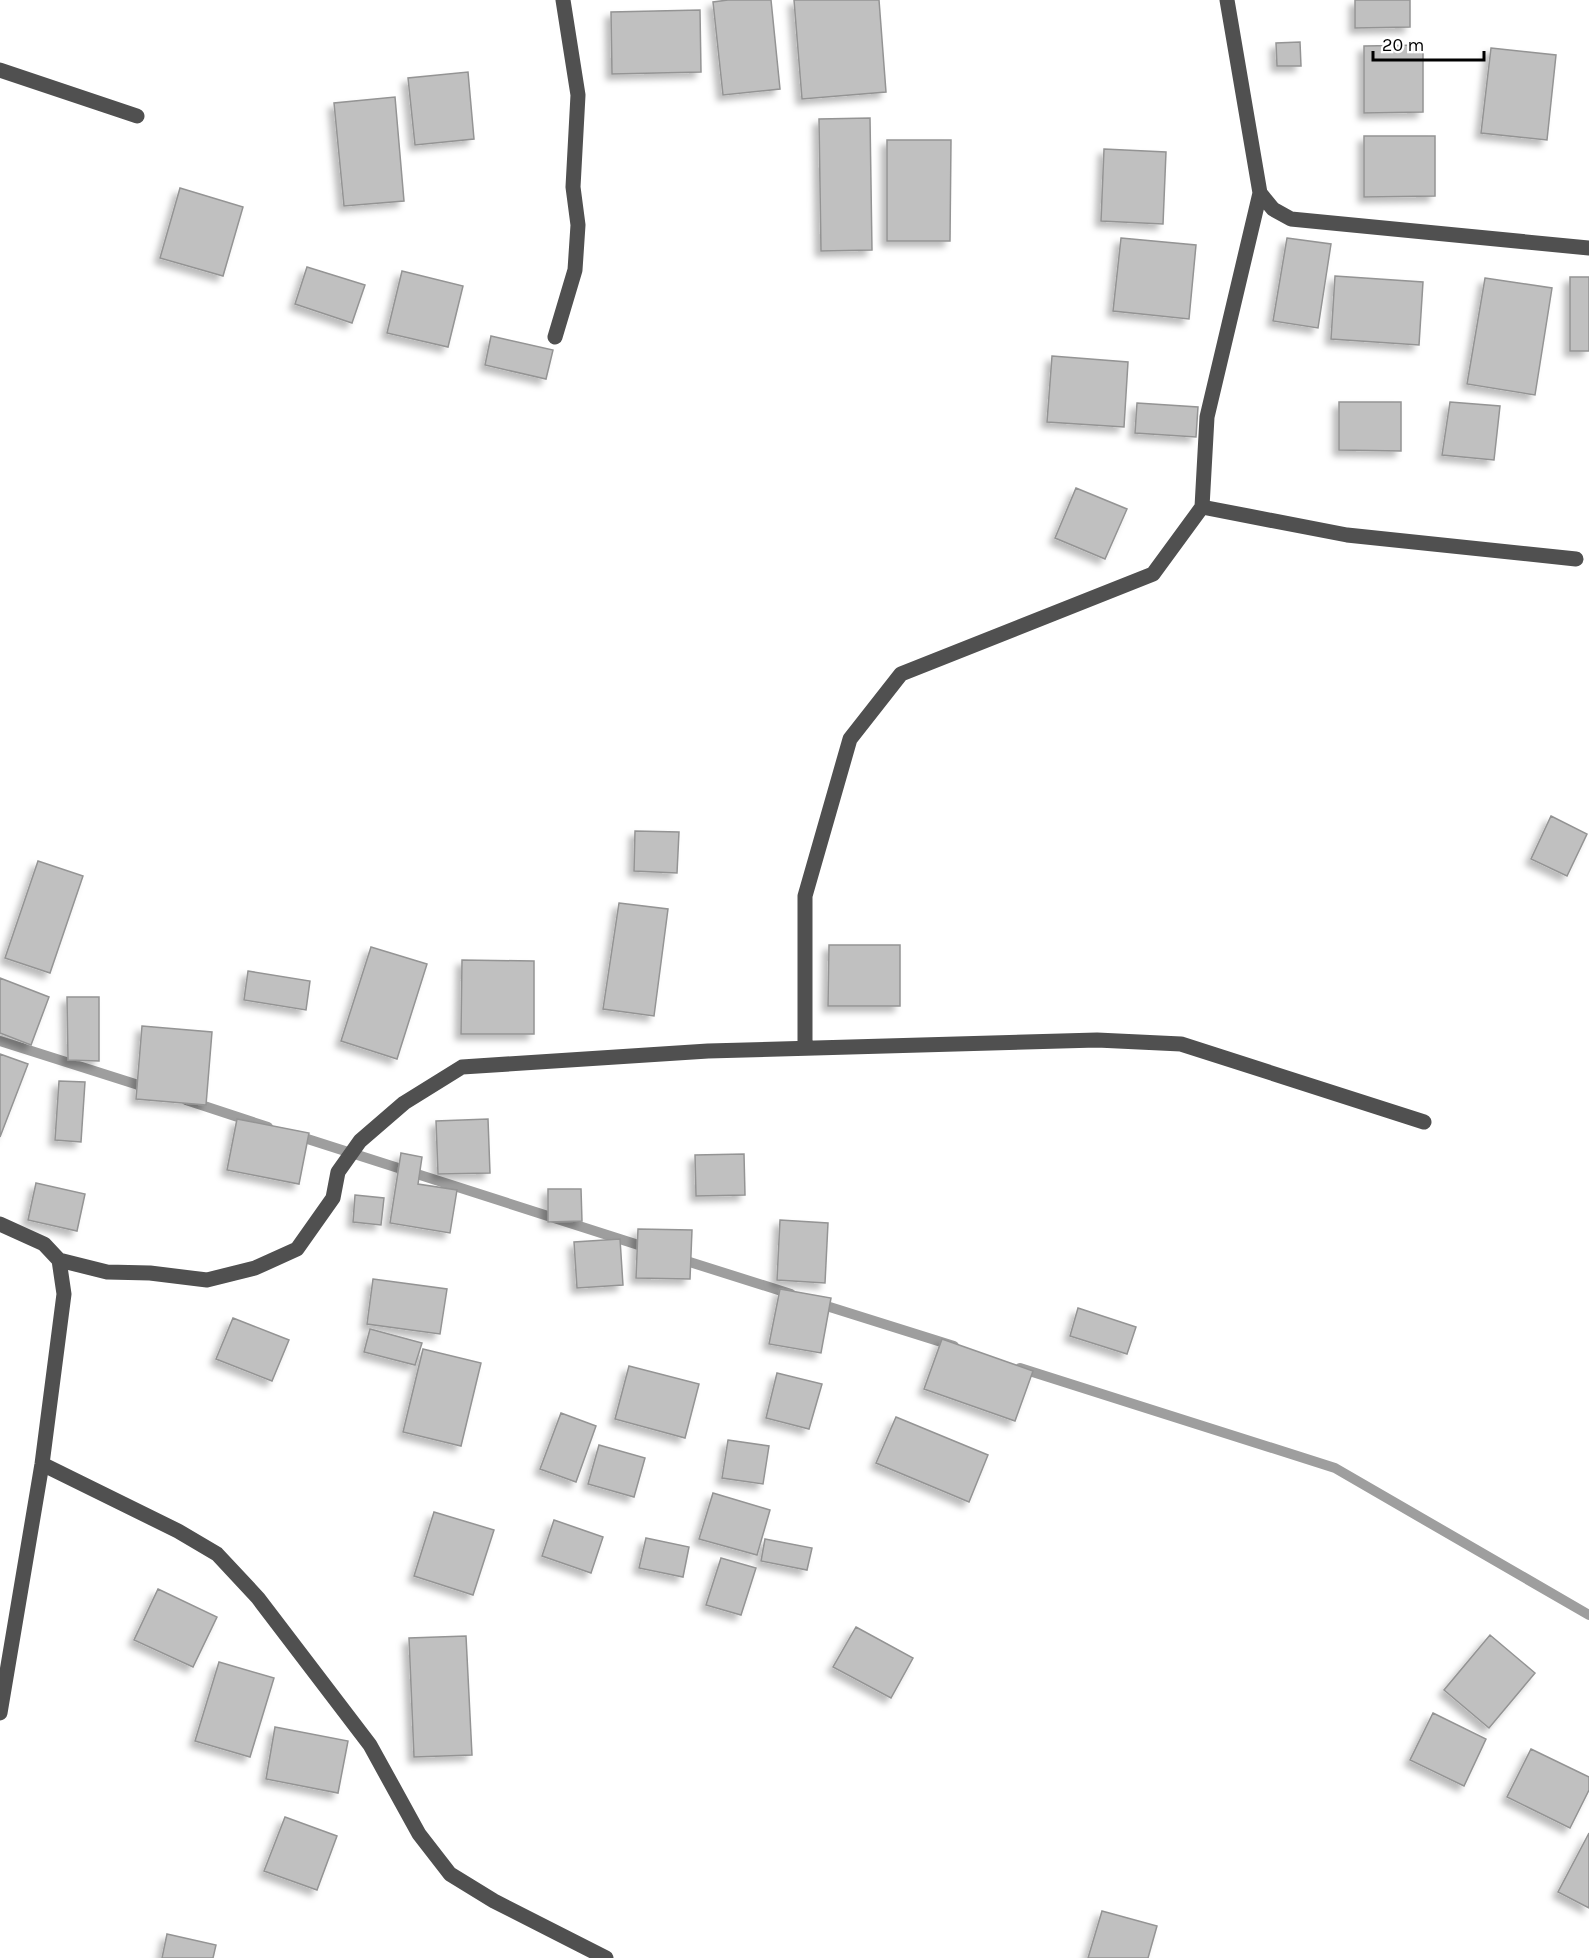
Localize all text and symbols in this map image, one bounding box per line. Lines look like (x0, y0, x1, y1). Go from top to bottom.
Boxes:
scale bar (1373, 24, 1484, 62)
text: 20 m (1382, 34, 1424, 56)

